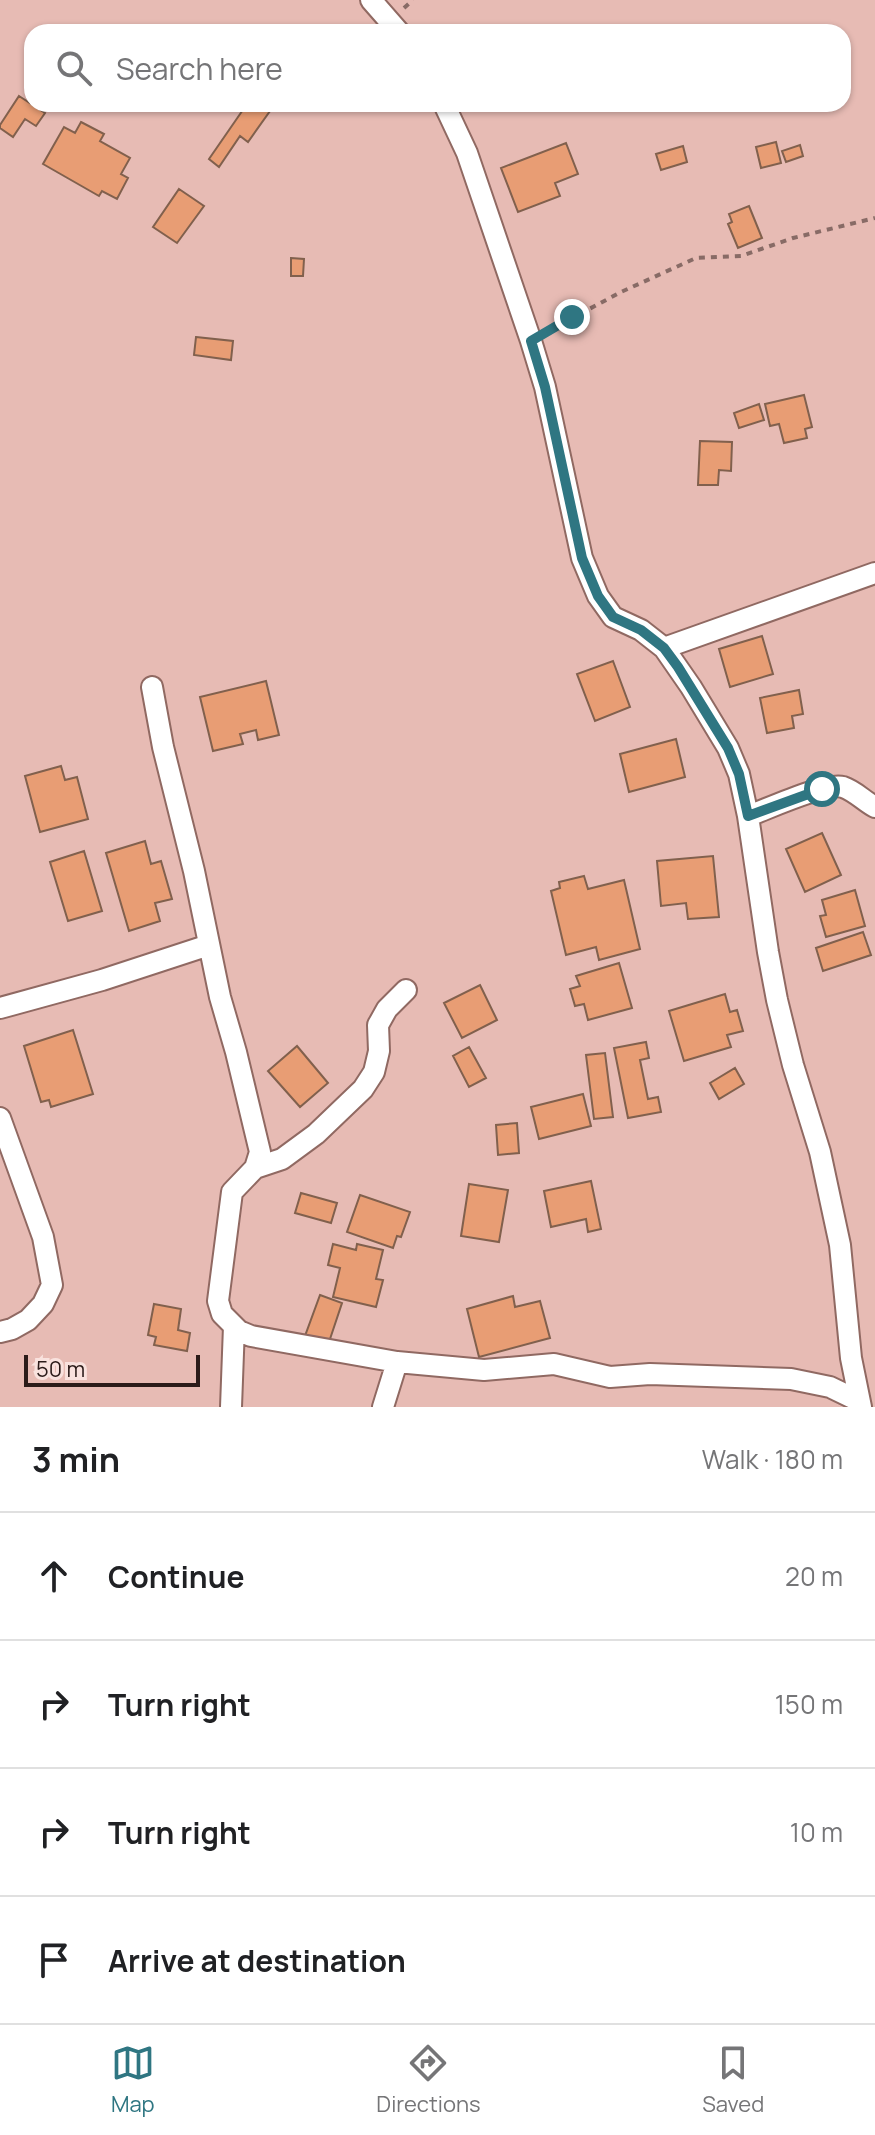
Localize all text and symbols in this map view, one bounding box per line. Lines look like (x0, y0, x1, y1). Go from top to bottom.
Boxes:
search box (24, 24, 851, 112)
icon: search (52, 46, 96, 90)
text: Search here (116, 48, 283, 89)
route end (554, 299, 590, 335)
route start (804, 771, 840, 807)
scale bar (24, 1351, 200, 1387)
text: 50 m (36, 1354, 85, 1384)
text: 3 min (32, 1436, 120, 1482)
text: Walk · 180 m (702, 1441, 843, 1477)
icon: ahead (32, 1554, 76, 1598)
text: Continue (108, 1556, 244, 1597)
text: 20 m (785, 1558, 843, 1594)
icon: right (32, 1682, 76, 1726)
text: Turn right (108, 1684, 251, 1725)
text: 150 m (775, 1686, 843, 1722)
icon: right (32, 1810, 76, 1854)
text: Turn right (108, 1812, 251, 1853)
text: 10 m (790, 1814, 843, 1850)
icon: arrive (32, 1938, 76, 1982)
text: Arrive at destination (108, 1940, 406, 1981)
tab: Map (111, 2041, 155, 2119)
tab: Directions (376, 2041, 481, 2119)
tab: Saved (702, 2041, 764, 2119)

